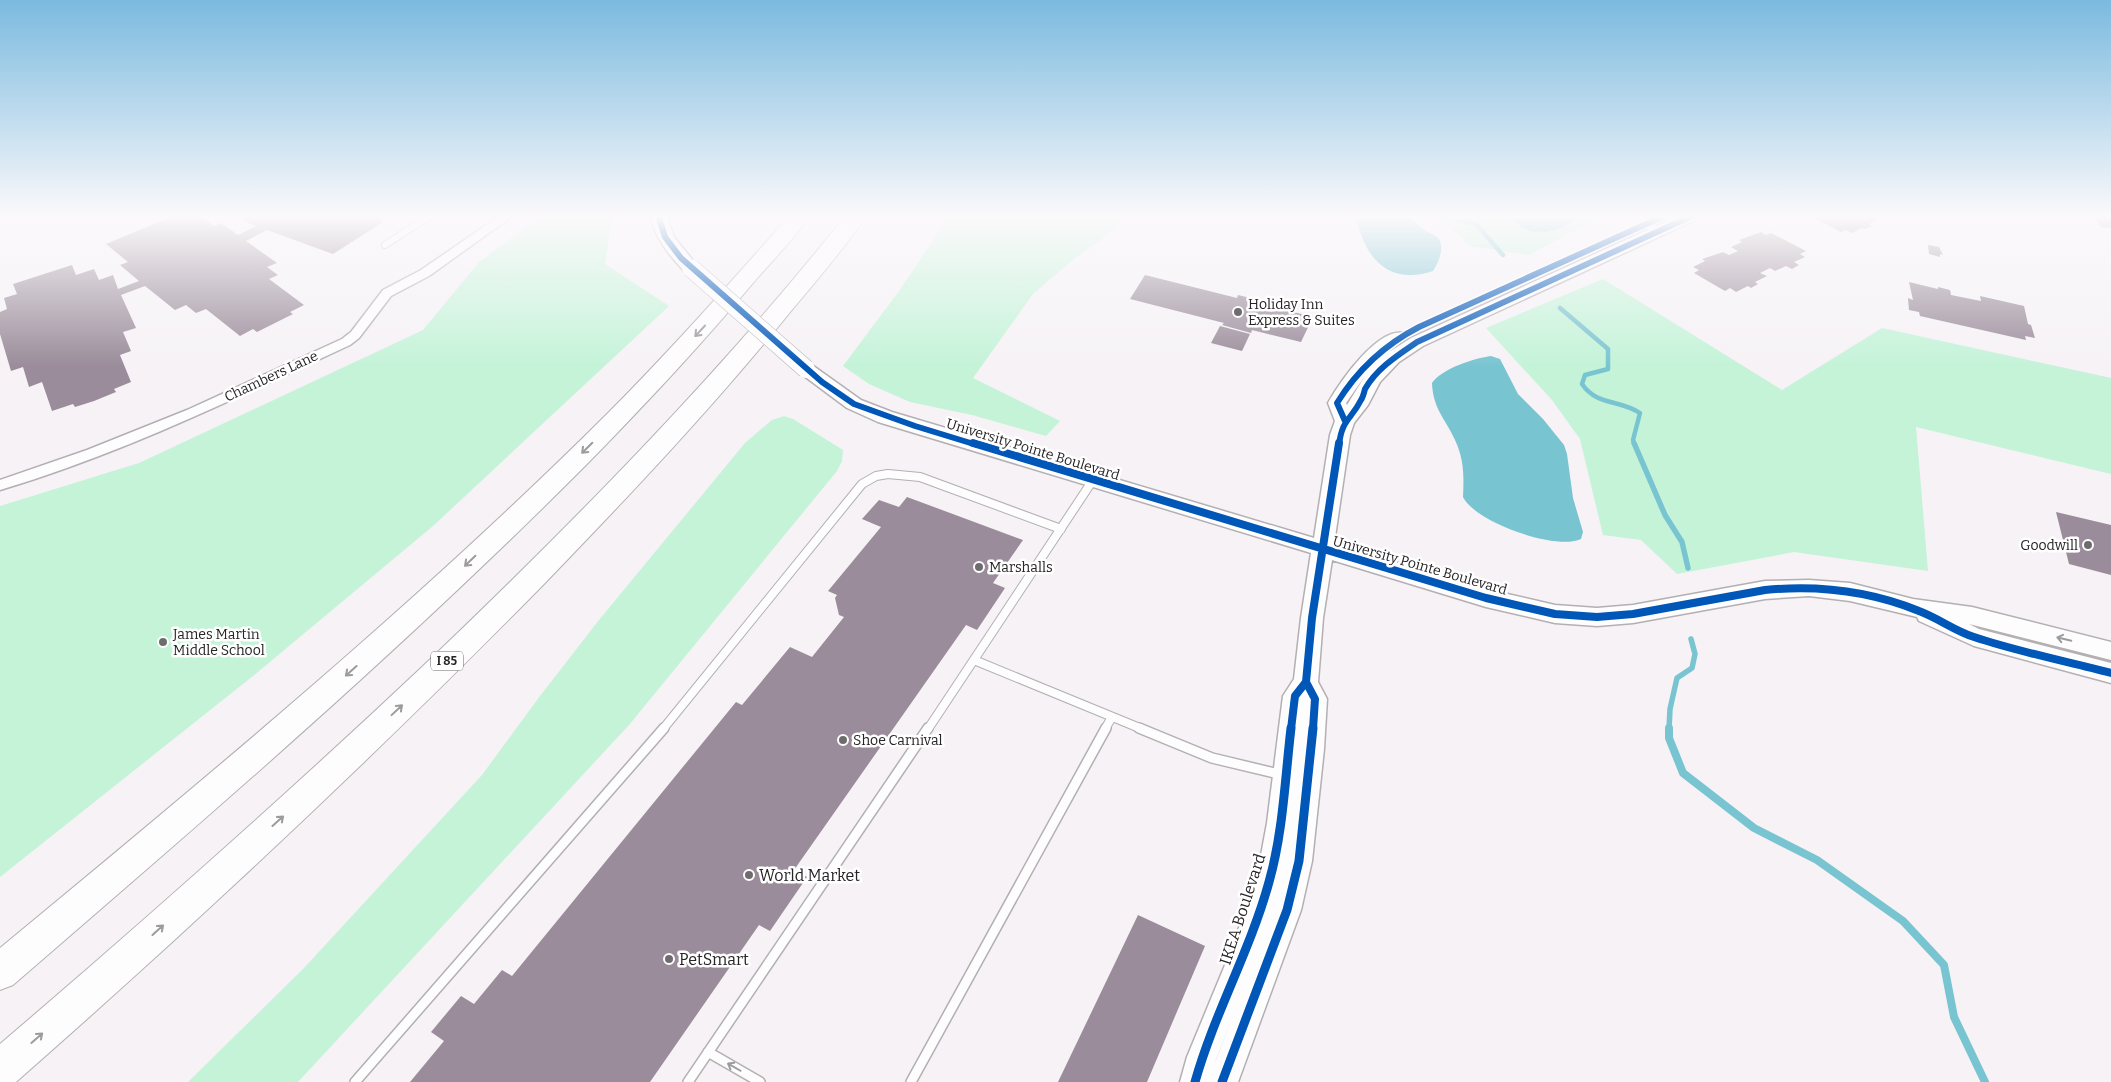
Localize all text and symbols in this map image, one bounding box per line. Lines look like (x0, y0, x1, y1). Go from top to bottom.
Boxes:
place label: Holiday Inn Express & Suites (1248, 296, 1355, 329)
marker: Holiday Inn Express & Suites (1232, 306, 1244, 318)
one-way arrow (694, 325, 706, 337)
street label: Chambers Lane (222, 347, 321, 406)
street label: University Pointe Boulevard (944, 415, 1122, 484)
one-way arrow (581, 441, 593, 454)
street label: University Pointe Boulevard (1331, 532, 1509, 599)
place label: Goodwill (2020, 537, 2078, 554)
marker: Goodwill (2082, 539, 2094, 551)
one-way arrow (464, 555, 477, 567)
place label: Marshalls (989, 559, 1053, 576)
marker: Marshalls (973, 561, 985, 573)
place label: James Martin Middle School (172, 626, 265, 659)
one-way arrow (2056, 634, 2072, 643)
marker: James Martin Middle School (157, 636, 169, 648)
road number: I 85 (431, 651, 463, 670)
one-way arrow (344, 665, 357, 677)
one-way arrow (391, 704, 403, 716)
place label: Shoe Carnival (853, 732, 943, 749)
marker: Shoe Carnival (837, 734, 849, 746)
one-way arrow (272, 815, 285, 827)
street label: IKEA Boulevard (1216, 851, 1270, 967)
place label: World Market (759, 866, 860, 885)
marker: World Market (743, 869, 755, 881)
one-way arrow (152, 924, 165, 936)
place label: PetSmart (679, 950, 749, 969)
marker: PetSmart (663, 953, 675, 965)
one-way arrow (30, 1033, 43, 1044)
one-way arrow (728, 1062, 742, 1072)

